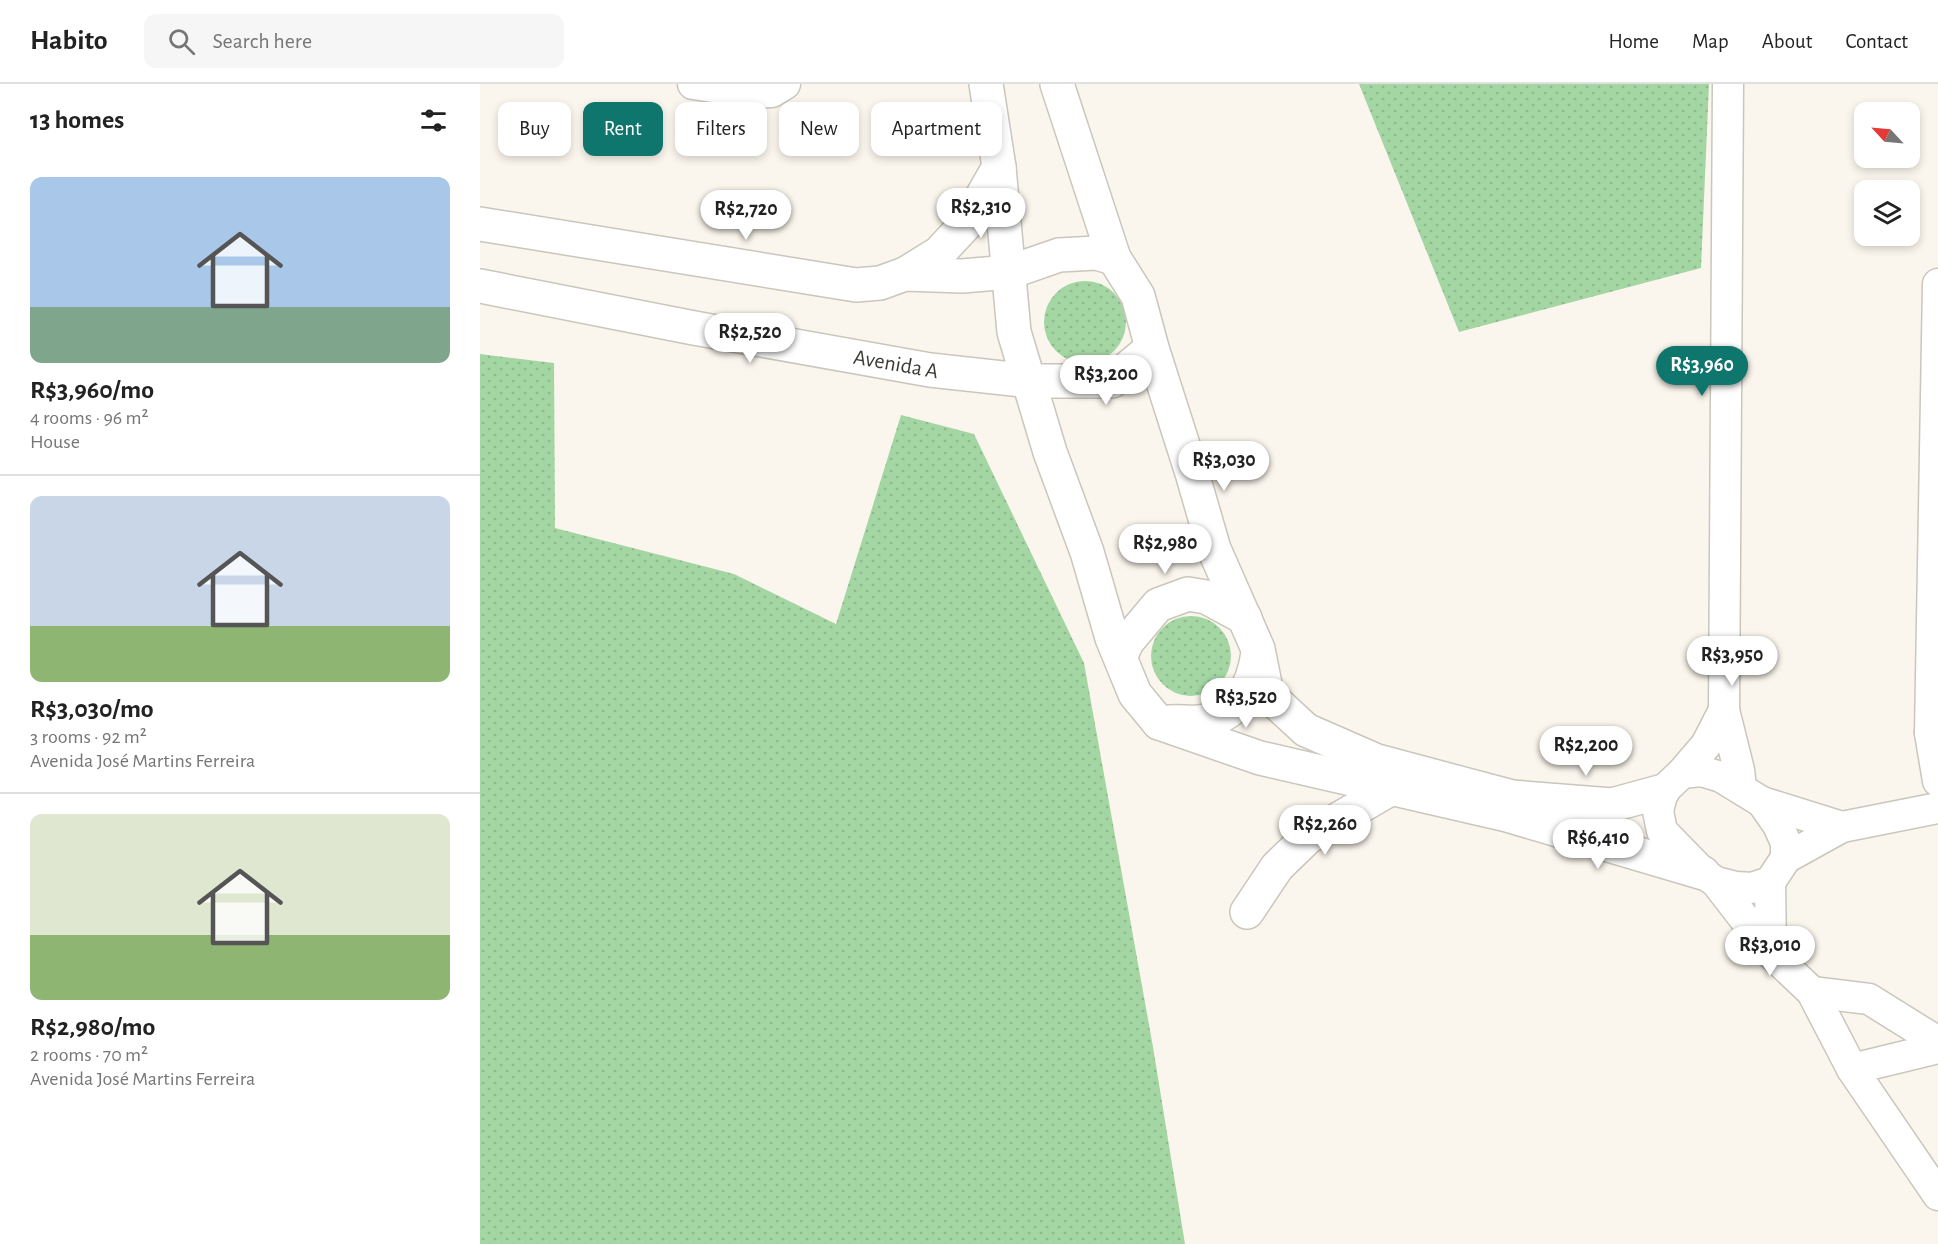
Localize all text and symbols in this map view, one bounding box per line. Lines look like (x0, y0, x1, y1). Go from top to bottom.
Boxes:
search box (144, 14, 564, 68)
icon: search (165, 25, 198, 58)
text: Habito (30, 27, 108, 55)
text: Search here (213, 30, 312, 52)
text: Home (1608, 31, 1659, 52)
text: Map (1692, 31, 1729, 52)
text: About (1762, 31, 1812, 52)
text: Contact (1845, 31, 1908, 52)
chip: Buy (498, 102, 571, 156)
chip: Rent (583, 102, 663, 156)
chip: Filters (675, 102, 767, 156)
chip: New (779, 102, 859, 156)
chip: Apartment (871, 102, 1002, 156)
north arrow (1854, 102, 1920, 168)
map controls (1854, 102, 1920, 246)
icon: filters (417, 104, 450, 137)
text: 13 homes (30, 107, 124, 133)
button: layers (1854, 180, 1920, 246)
pin: R$2,310 (926, 188, 1036, 239)
pin: R$2,720 (691, 190, 801, 241)
text: R$2,310 (950, 197, 1012, 217)
text: R$2,720 (714, 199, 778, 219)
icon: home (186, 216, 294, 324)
pin: R$2,520 (695, 313, 805, 364)
text: R$2,520 (718, 322, 782, 342)
street label: Avenida A (852, 346, 941, 382)
pin: R$3,960 (1647, 346, 1757, 397)
pin: R$3,200 (1051, 355, 1161, 406)
text: R$3,960 (1670, 355, 1734, 375)
text: R$3,200 (1074, 364, 1138, 384)
text: R$3,960/mo (30, 377, 154, 403)
text: 4 rooms · 96 m² (30, 408, 148, 428)
text: House (30, 432, 80, 452)
pin: R$3,030 (1169, 441, 1279, 492)
text: R$3,030 (1192, 450, 1256, 470)
pin: R$2,980 (1110, 524, 1220, 575)
text: R$2,980 (1133, 533, 1197, 553)
icon: home (186, 535, 294, 643)
pin: R$3,950 (1677, 636, 1787, 687)
text: R$3,950 (1701, 645, 1763, 665)
pin: R$3,520 (1191, 678, 1301, 729)
text: R$3,520 (1215, 687, 1277, 707)
text: R$3,030/mo (30, 696, 154, 722)
pin: R$2,200 (1531, 726, 1641, 777)
text: 3 rooms · 92 m² (30, 727, 147, 747)
text: R$2,200 (1553, 735, 1619, 755)
text: Avenida José Martins Ferreira (30, 751, 255, 771)
pin: R$2,260 (1270, 805, 1380, 856)
text: R$2,260 (1293, 814, 1357, 834)
pin: R$6,410 (1543, 819, 1653, 870)
text: R$6,410 (1567, 828, 1629, 848)
icon: home (186, 853, 294, 961)
pin: R$3,010 (1715, 926, 1825, 977)
text: R$3,010 (1739, 935, 1801, 955)
text: R$2,980/mo (30, 1014, 155, 1040)
text: 2 rooms · 70 m² (30, 1045, 148, 1065)
text: Avenida José Martins Ferreira (30, 1069, 255, 1089)

